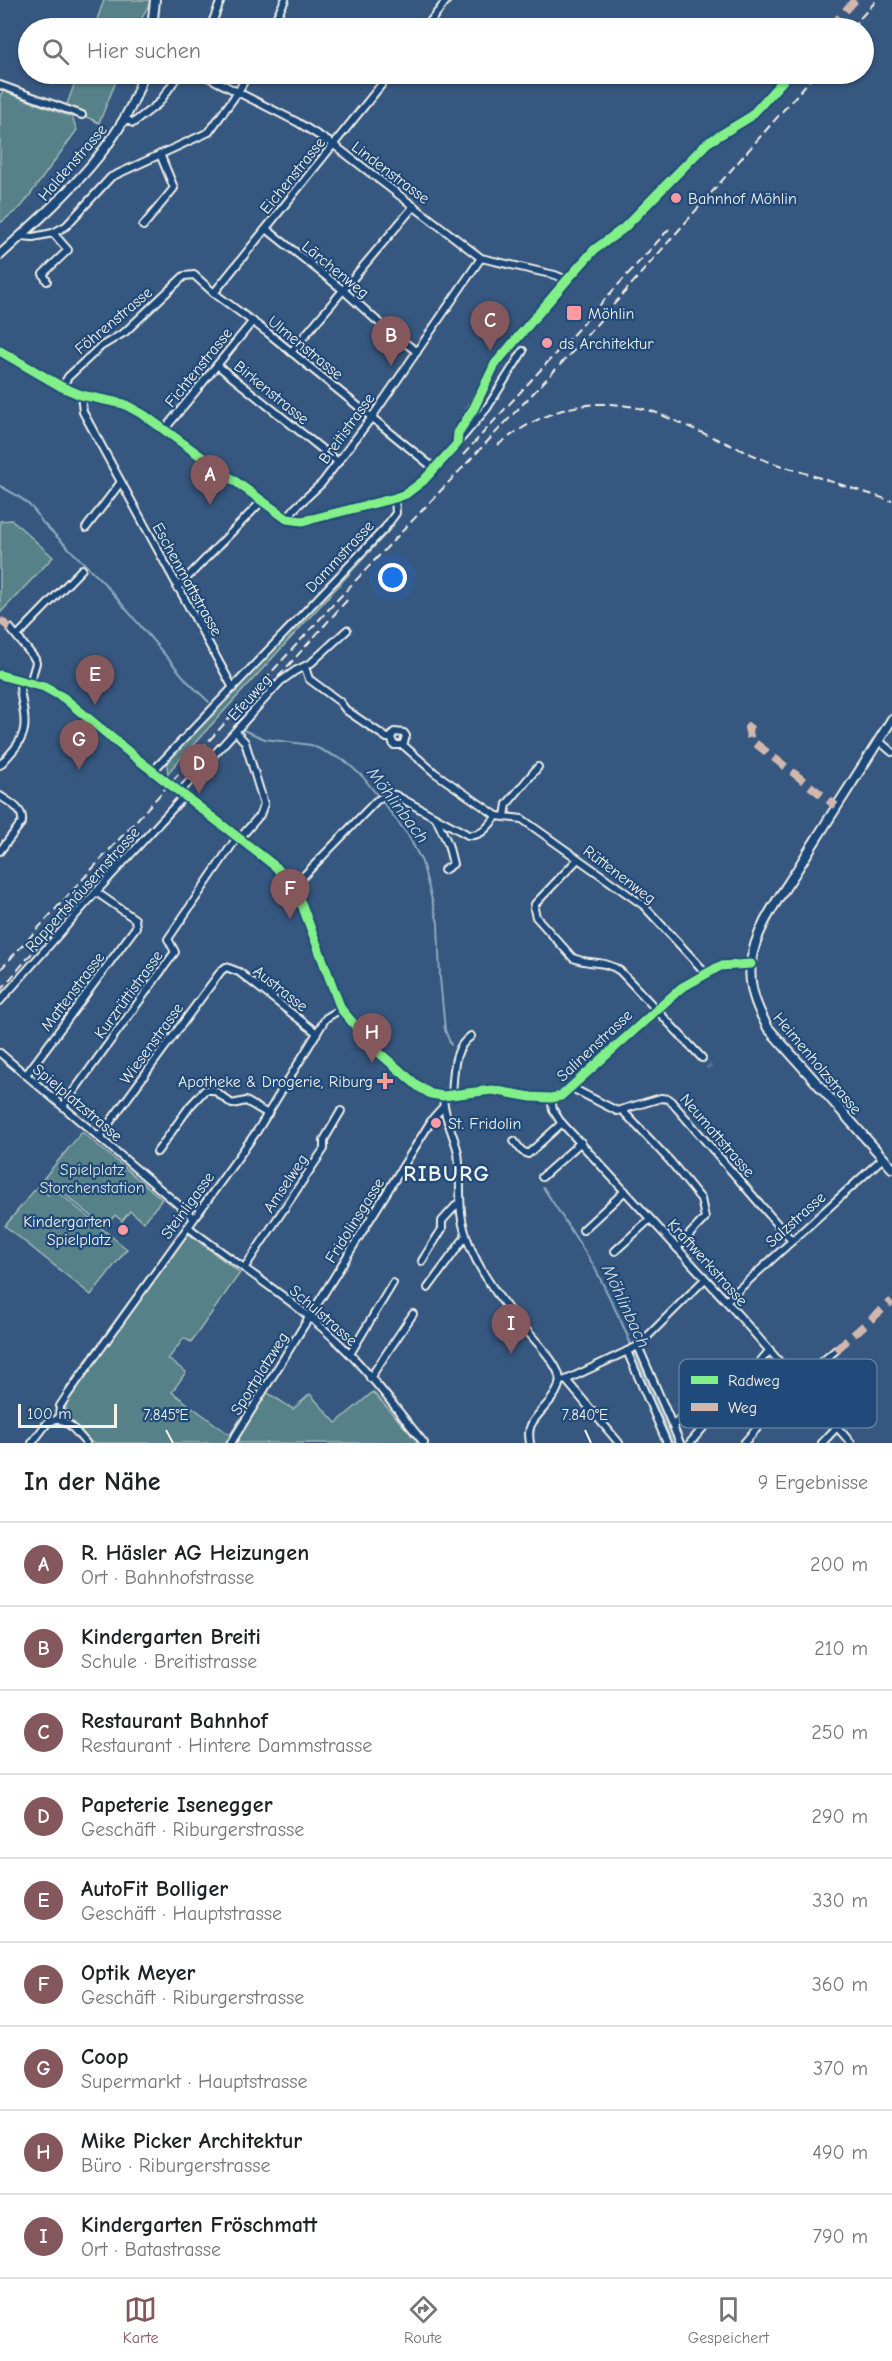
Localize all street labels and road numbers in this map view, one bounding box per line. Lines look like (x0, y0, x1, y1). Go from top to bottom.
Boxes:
street label: Haldenstrasse (35, 121, 111, 205)
street label: Eichenstrasse (256, 134, 329, 218)
street label: Lindenstrasse (348, 138, 433, 208)
street label: Lärchenweg (298, 237, 372, 302)
street label: Föhrenstrasse (71, 283, 156, 358)
street label: Ulmenstrasse (264, 312, 347, 384)
street label: Fichtenstrasse (161, 324, 236, 411)
street label: Birkenstrasse (230, 357, 312, 428)
street label: Breitistrasse (315, 390, 378, 467)
street label: Dammstrasse (302, 517, 378, 596)
street label: Eschenmattstrasse (148, 520, 226, 639)
street label: Efeuweg (224, 671, 275, 724)
street label: Rappertshäusernstrasse (22, 824, 144, 956)
street label: Rüttenenweg (580, 842, 659, 908)
street label: Kurzrüttistrasse (91, 947, 167, 1042)
street label: Mattenstrasse (37, 949, 108, 1035)
street label: Austrasse (250, 962, 311, 1016)
street label: Wiesenstrasse (116, 1000, 187, 1088)
street label: Salinenstrasse (553, 1006, 636, 1085)
street label: Heimenholzstrasse (769, 1009, 865, 1118)
street label: Spielplatzstrasse (29, 1060, 126, 1145)
street label: Neumattstrasse (676, 1090, 758, 1181)
street label: Amselweg (260, 1151, 312, 1216)
street label: Steinligasse (157, 1169, 218, 1243)
street label: Fridolinsgasse (322, 1175, 388, 1266)
street label: Salzstrasse (762, 1188, 829, 1251)
street label: Kraftwerkstrasse (664, 1216, 751, 1310)
street label: Schulstrasse (286, 1282, 361, 1350)
street label: Sportplatzweg (227, 1329, 292, 1418)

